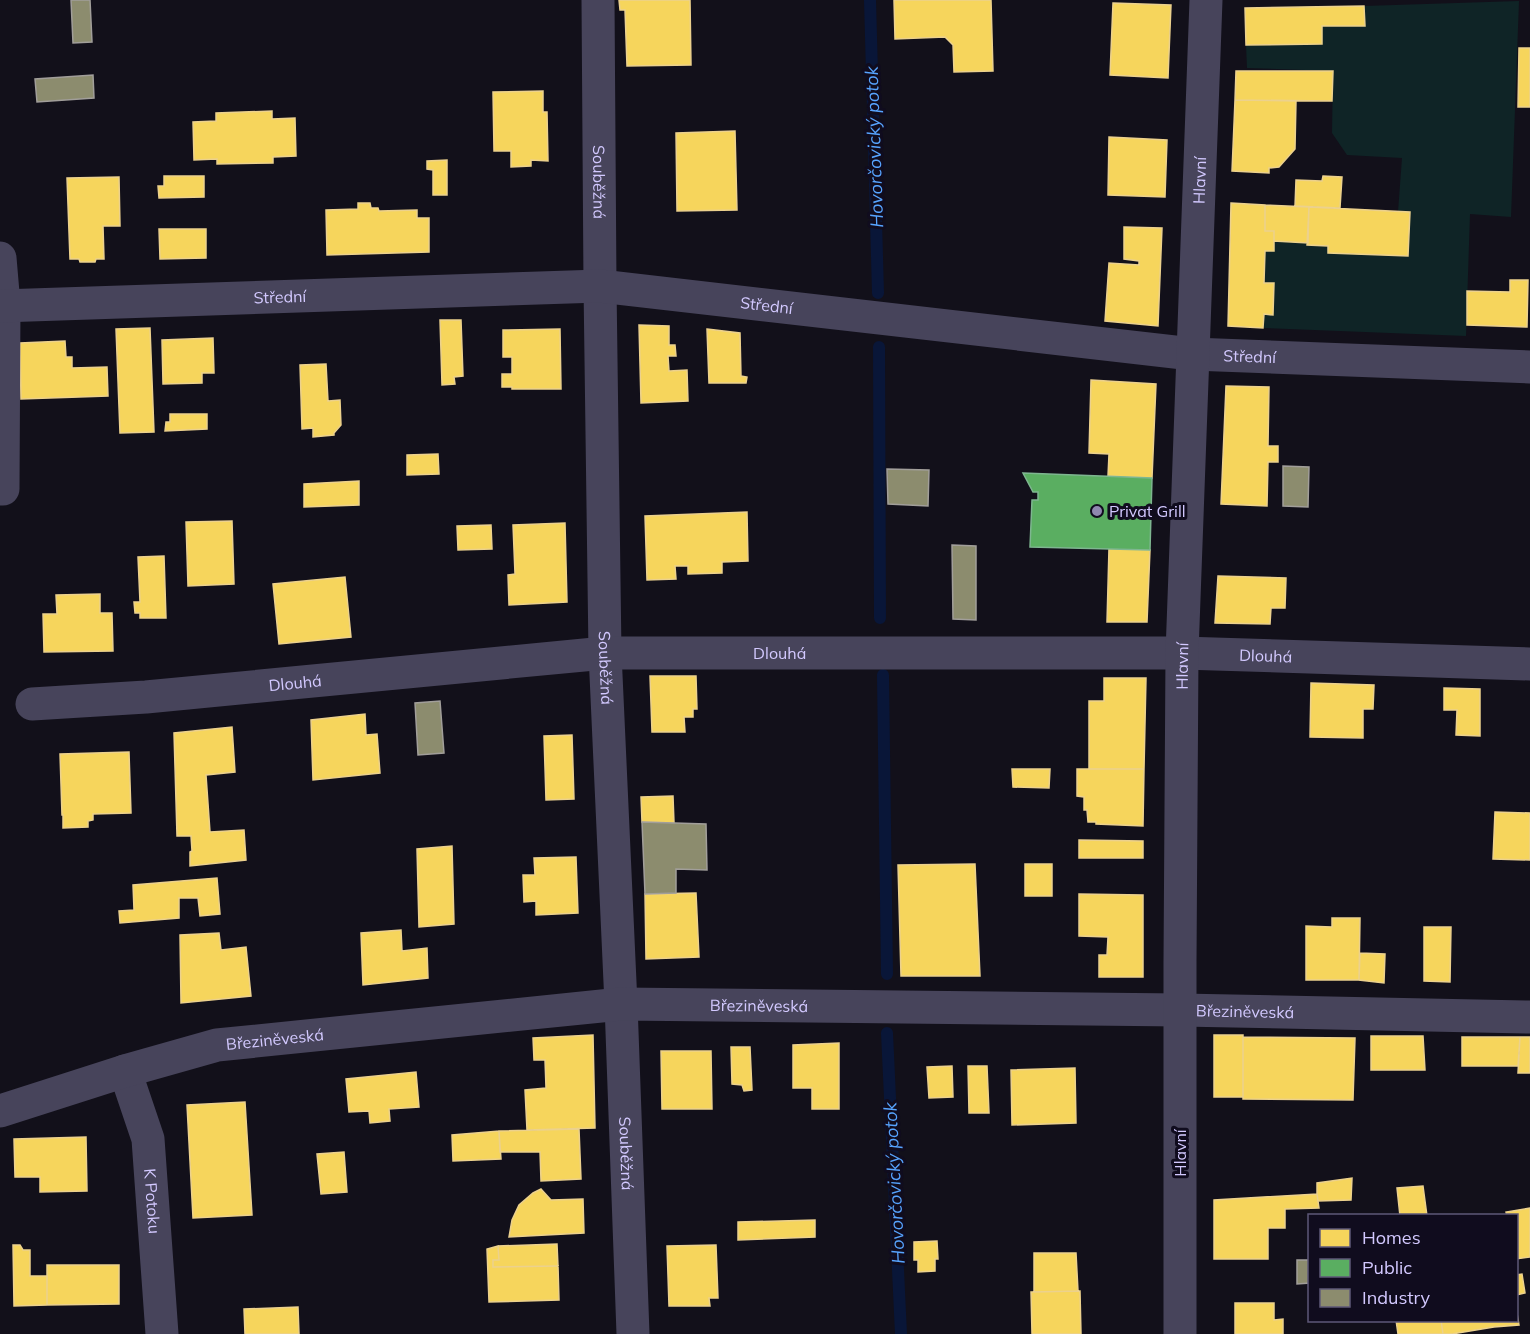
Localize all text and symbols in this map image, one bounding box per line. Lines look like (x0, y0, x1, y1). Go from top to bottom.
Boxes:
water label: Hovorčovický potok (860, 65, 888, 228)
street label: Souběžná (589, 145, 610, 219)
street label: Hlavní (1189, 155, 1210, 204)
street label: Střední (253, 286, 308, 308)
street label: Střední (739, 292, 795, 318)
street label: Střední (1223, 345, 1278, 367)
place label: Privat Grill (1109, 501, 1186, 521)
marker: Privat Grill (1090, 504, 1104, 518)
street label: Souběžná (595, 631, 617, 705)
street label: Hlavní (1172, 641, 1192, 690)
street label: Dlouhá (753, 643, 806, 663)
street label: Dlouhá (1239, 645, 1293, 666)
street label: Dlouhá (268, 670, 323, 695)
street label: Březiněveská (710, 995, 808, 1016)
street label: Březiněveská (1196, 1000, 1294, 1022)
street label: Březiněveská (225, 1024, 325, 1054)
water label: Hovorčovický potok (878, 1101, 910, 1264)
street label: Souběžná (615, 1116, 638, 1191)
street label: Hlavní (1170, 1128, 1190, 1177)
street label: K Potoku (140, 1168, 165, 1235)
legend (1308, 1214, 1518, 1322)
text: Homes (1362, 1226, 1421, 1249)
text: Public (1362, 1256, 1412, 1279)
text: Industry (1362, 1286, 1431, 1309)

